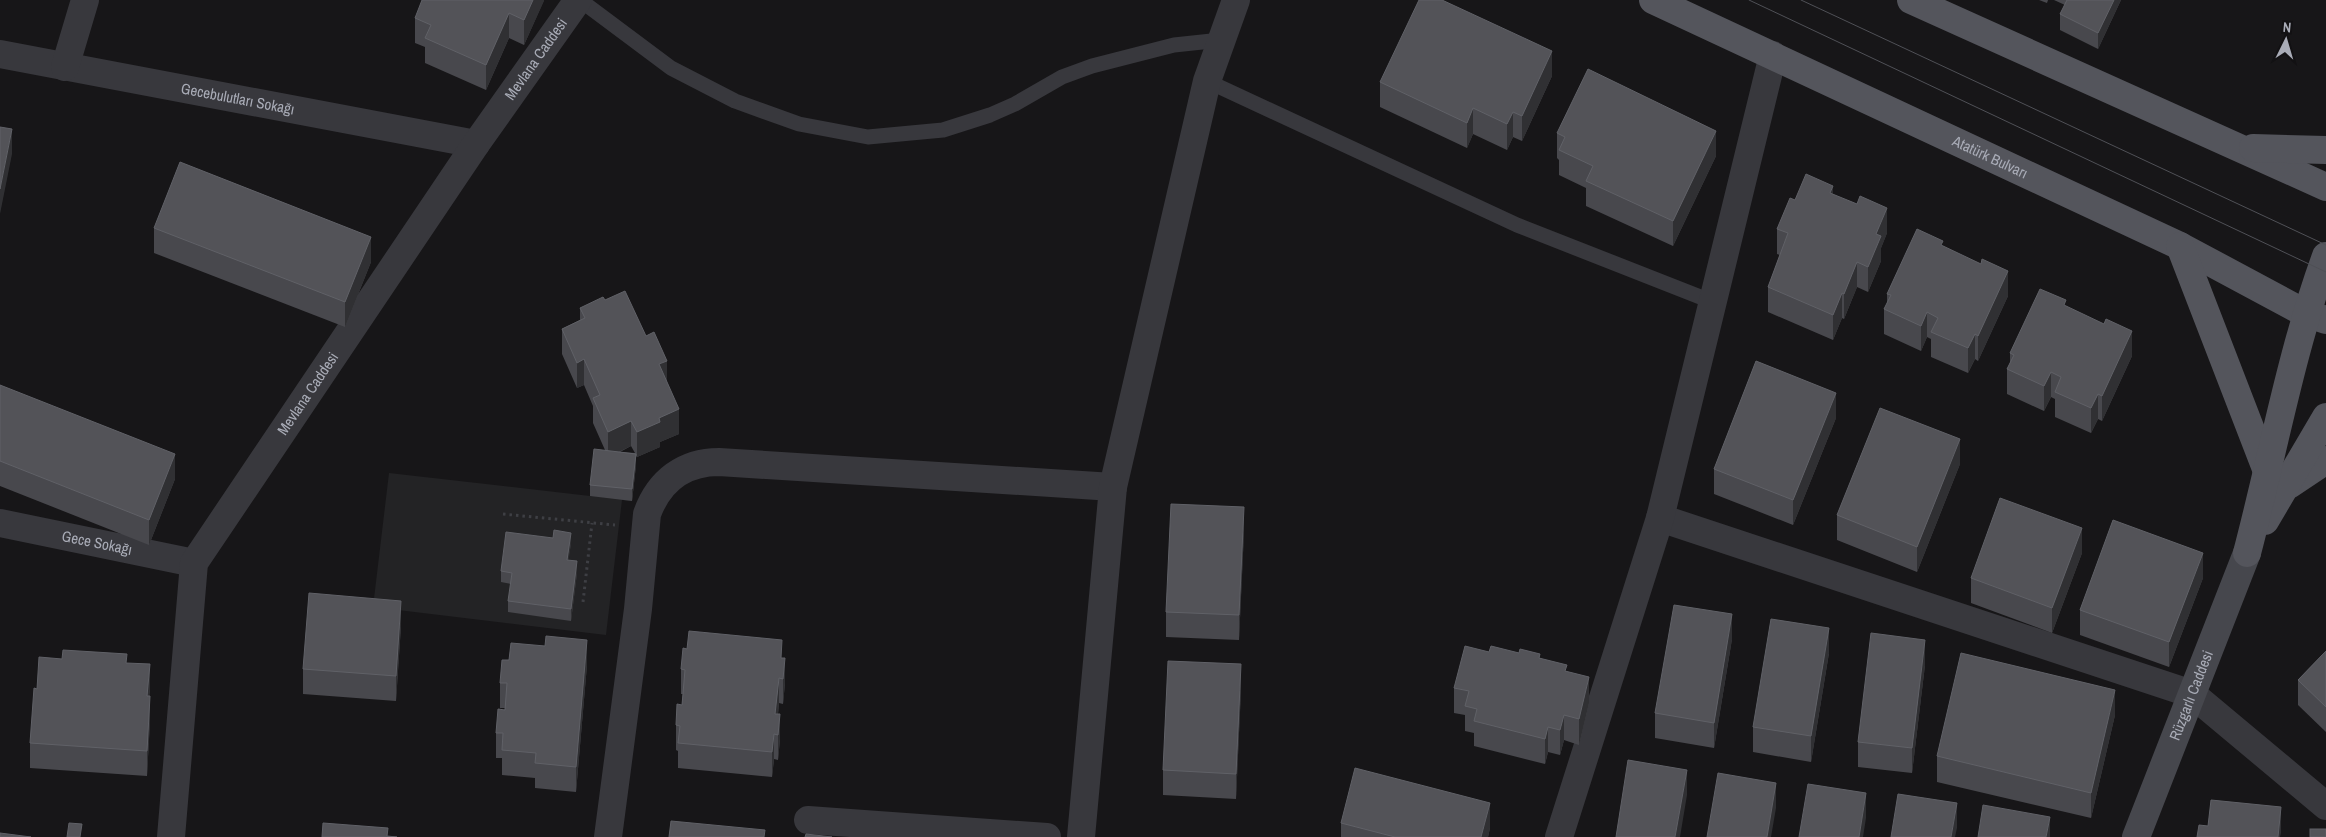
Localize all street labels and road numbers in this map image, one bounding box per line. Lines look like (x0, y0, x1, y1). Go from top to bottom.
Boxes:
street label: Mevlana Caddesi (499, 14, 572, 104)
street label: Gecebulutları Sokağı (179, 77, 296, 119)
street label: Atatürk Bulvarı (1948, 130, 2031, 183)
street label: Mevlana Caddesi (272, 348, 343, 439)
street label: Gece Sokağı (60, 525, 134, 560)
street label: Rüzgarlı Caddesi (2164, 647, 2218, 743)

